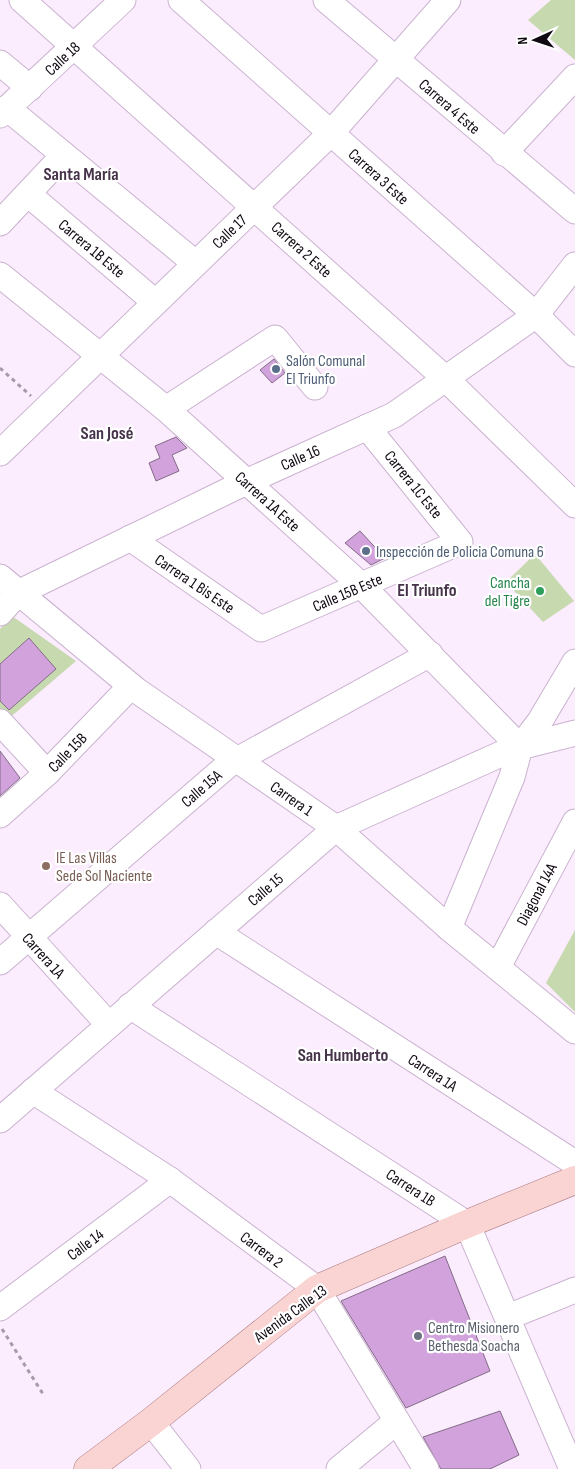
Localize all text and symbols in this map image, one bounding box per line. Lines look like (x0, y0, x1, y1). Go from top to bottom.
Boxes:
north arrow (510, 15, 560, 65)
text: N (514, 36, 531, 45)
street label: Calle 18 (41, 38, 85, 80)
street label: Carrera 4 Este (415, 75, 483, 139)
street label: Carrera 3 Este (344, 145, 412, 209)
district label: Santa María (44, 164, 119, 185)
street label: Calle 17 (209, 211, 252, 253)
street label: Carrera 1B Este (54, 216, 128, 282)
street label: Carrera 2 Este (267, 218, 335, 282)
place label: Salón Comunal El Triunfo (286, 352, 365, 389)
marker: Salón Comunal El Triunfo (270, 363, 282, 375)
district label: San José (81, 423, 133, 444)
street label: Calle 16 (278, 441, 323, 475)
street label: Carrera 1C Este (380, 447, 446, 523)
street label: Carrera 1A Este (231, 468, 303, 536)
place label: Inspección de Policia Comuna 6 (376, 543, 544, 562)
marker: Inspección de Policia Comuna 6 (360, 545, 372, 557)
street label: Carrera 1 Bis Este (151, 551, 238, 618)
street label: Calle 15B Este (310, 570, 385, 617)
place label: Cancha del Tigre (485, 574, 530, 611)
district label: El Triunfo (397, 580, 457, 601)
marker: Cancha del Tigre (534, 585, 546, 597)
street label: Calle 15B (45, 729, 91, 777)
street label: Calle 15A (178, 766, 226, 812)
street label: Carrera 1 (266, 778, 316, 821)
place label: IE Las Villas Sede Sol Naciente (56, 849, 152, 886)
marker: IE Las Villas Sede Sol Naciente (40, 860, 52, 872)
street label: Diagonal 14A (513, 860, 562, 929)
street label: Calle 15 (244, 870, 288, 911)
street label: Carrera 1A (18, 929, 68, 983)
district label: San Humberto (298, 1045, 389, 1066)
street label: Carrera 1A (404, 1050, 460, 1096)
street label: Carrera 1B (382, 1165, 438, 1211)
street label: Calle 14 (64, 1225, 108, 1265)
street label: Carrera 2 (236, 1228, 286, 1272)
street label: Avenida Calle 13 (250, 1281, 331, 1348)
place label: Centro Misionero Bethesda Soacha (428, 1319, 520, 1356)
marker: Centro Misionero Bethesda Soacha (412, 1330, 424, 1342)

